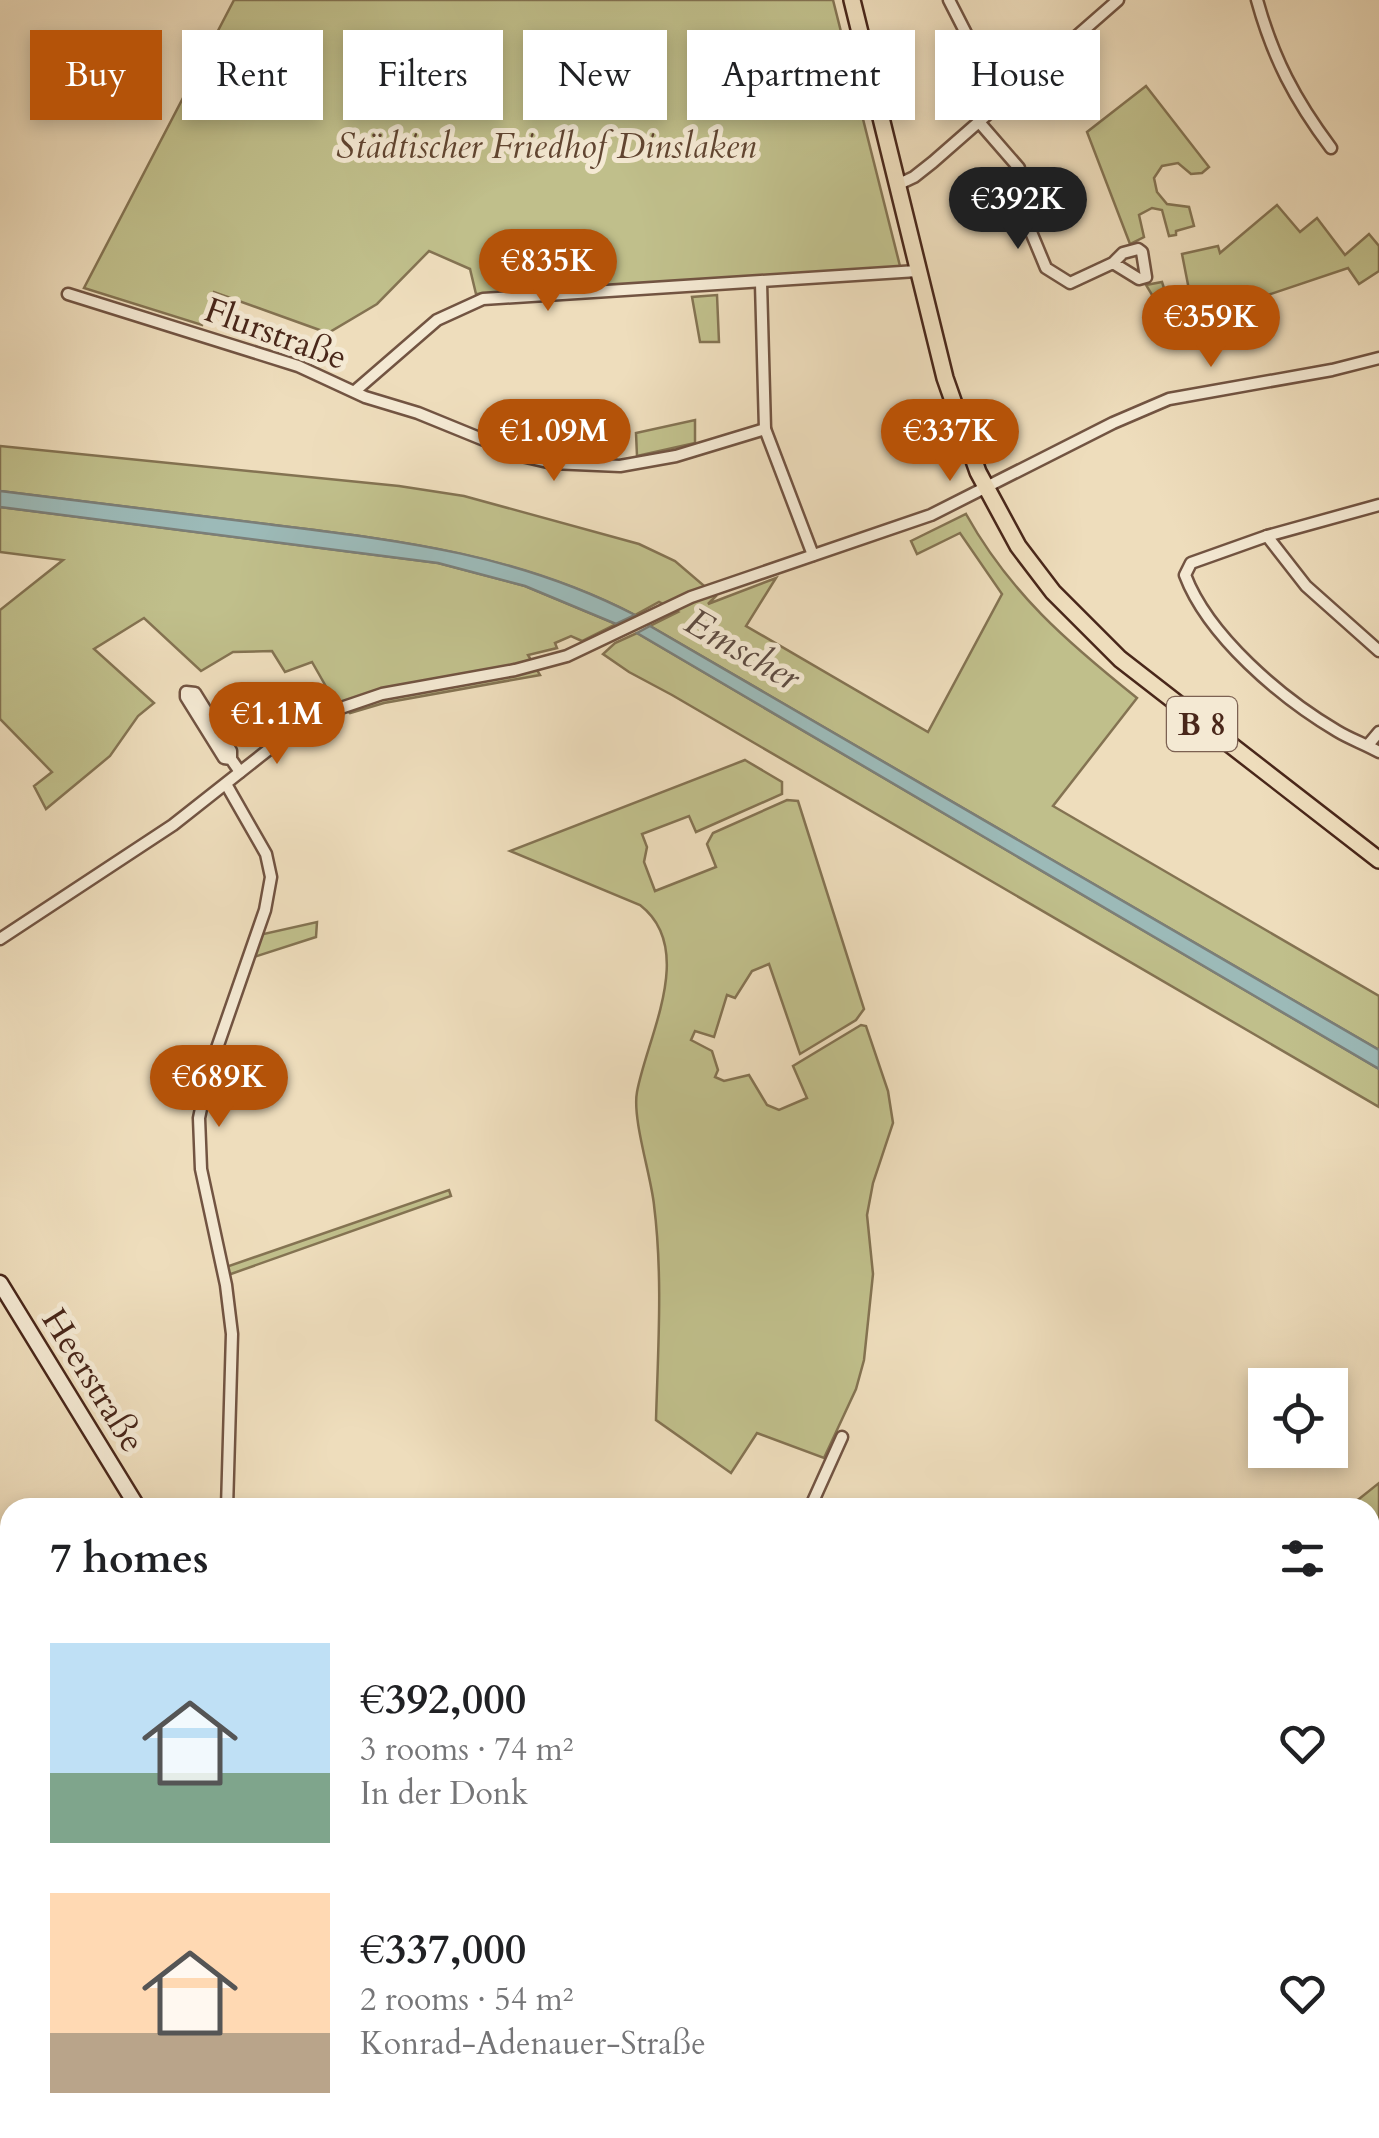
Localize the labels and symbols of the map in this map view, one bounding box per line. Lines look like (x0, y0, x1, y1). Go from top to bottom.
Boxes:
park label: Städtischer Friedhof Dinslaken (336, 123, 756, 171)
pin: €392K (948, 167, 1088, 252)
pin: €835K (478, 229, 618, 314)
pin: €359K (1141, 285, 1281, 370)
street label: Flurstraße (198, 286, 354, 382)
pin: €1.09M (473, 399, 635, 484)
pin: €337K (880, 399, 1020, 484)
water label: Emscher (675, 596, 811, 704)
pin: €1.1M (207, 682, 347, 767)
road number: B 8 (1167, 697, 1237, 751)
pin: €689K (149, 1045, 289, 1130)
street label: Heerstraße (30, 1299, 156, 1462)

